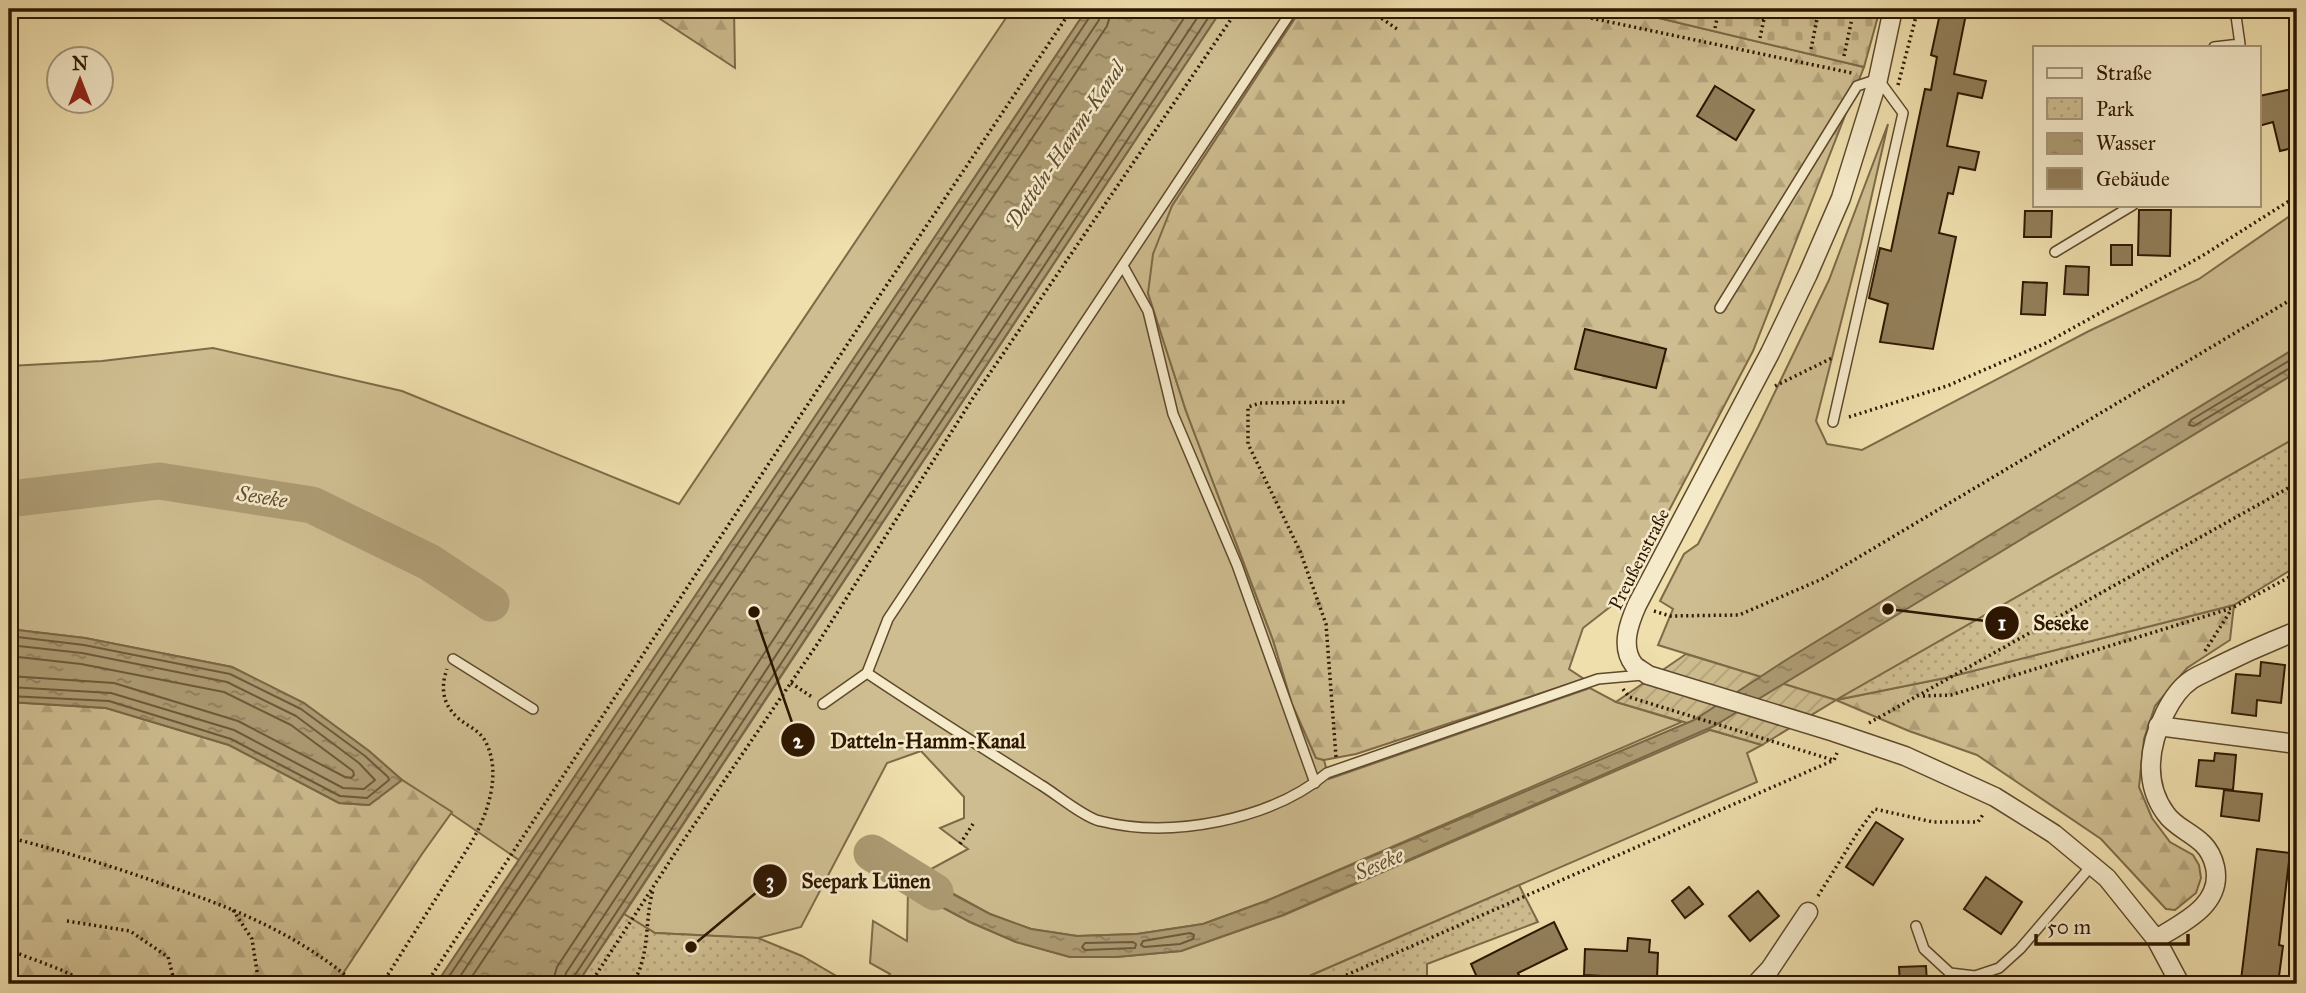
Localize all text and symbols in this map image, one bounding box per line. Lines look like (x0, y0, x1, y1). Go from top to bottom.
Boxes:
north arrow (46, 46, 116, 116)
legend (2033, 46, 2260, 206)
text: N (72, 52, 88, 75)
water label: Datteln-Hamm-Kanal (999, 54, 1132, 234)
text: Straße (2096, 60, 2152, 86)
text: Park (2096, 96, 2134, 122)
text: Wasser (2096, 130, 2156, 156)
text: Gebäude (2096, 166, 2170, 192)
water label: Seseke (234, 480, 290, 514)
street label: Preußenstraße (1604, 505, 1674, 613)
callout: Seseke (1984, 602, 2103, 644)
text: 1 (1998, 610, 2006, 636)
text: Seseke (2033, 610, 2089, 636)
callout: Datteln-Hamm-Kanal (781, 719, 1039, 761)
text: 2 (793, 728, 804, 754)
text: Datteln-Hamm-Kanal (830, 728, 1027, 754)
water label: Seseke (1350, 842, 1408, 886)
callout: Seepark Lünen (752, 860, 944, 902)
text: 3 (766, 868, 774, 894)
text: Seepark Lünen (801, 868, 931, 894)
scale bar (2036, 902, 2189, 946)
text: 50 m (2047, 914, 2092, 940)

